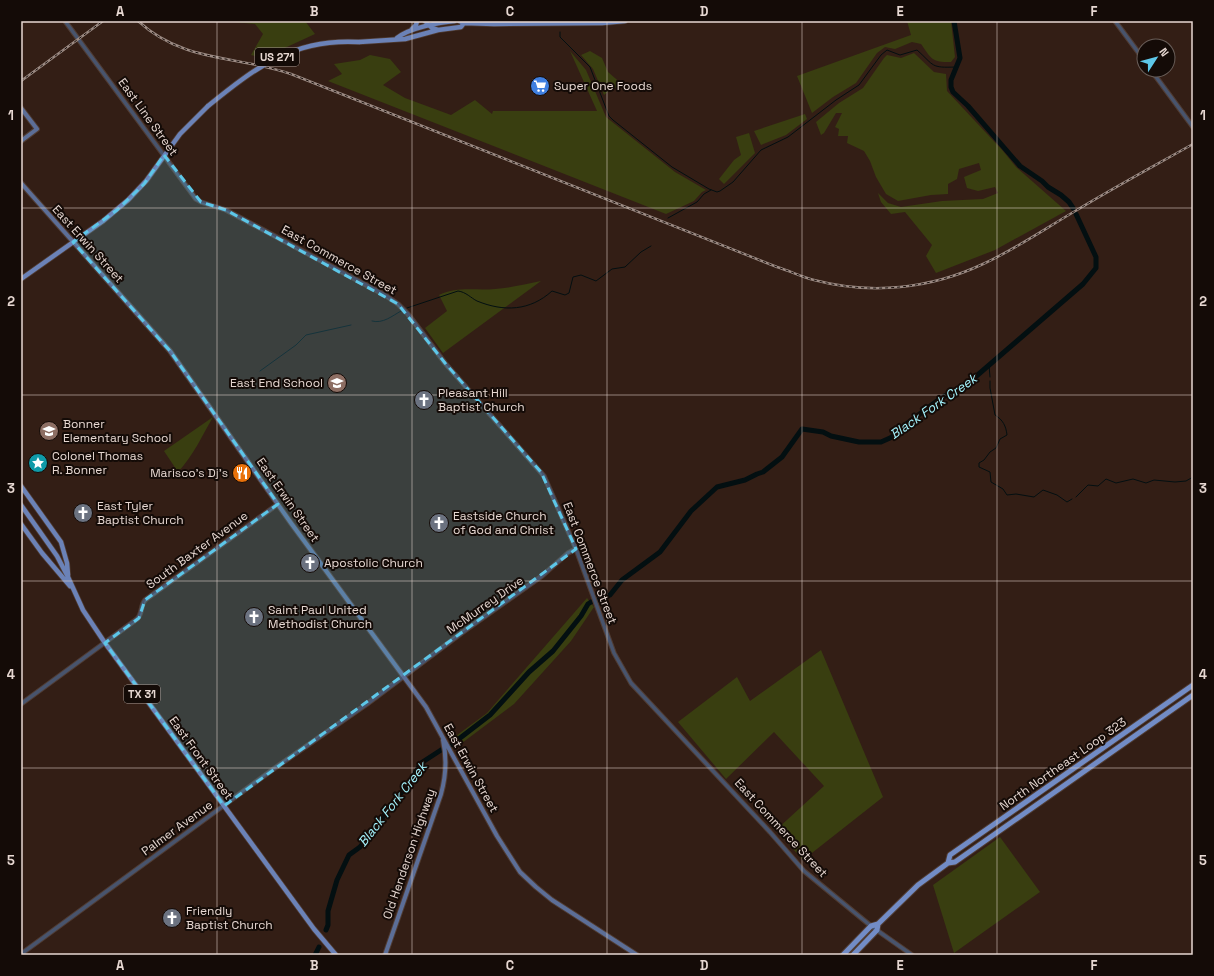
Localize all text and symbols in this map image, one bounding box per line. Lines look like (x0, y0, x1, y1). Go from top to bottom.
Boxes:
text: A (116, 3, 125, 20)
text: B (310, 3, 319, 20)
text: C (506, 3, 514, 20)
text: D (700, 3, 709, 20)
text: E (896, 3, 904, 20)
text: F (1091, 3, 1098, 20)
north arrow (1136, 38, 1176, 78)
text: N (1156, 45, 1172, 59)
road number: US 271 (255, 48, 299, 66)
street label: East Line Street (114, 75, 182, 159)
supermarket icon: Super One Foods (529, 75, 551, 97)
place label: Super One Foods (554, 78, 652, 94)
text: 1 (8, 107, 14, 124)
text: 1 (1200, 107, 1206, 124)
street label: East Erwin Street (49, 202, 127, 286)
street label: East Commerce Street (278, 222, 400, 298)
text: 2 (7, 293, 15, 310)
text: 2 (1199, 293, 1207, 310)
water label: Black Fork Creek (886, 369, 982, 443)
school or university icon: East End School (326, 372, 348, 394)
place label: East End School (230, 375, 323, 391)
place label: Pleasant Hill Baptist Church (438, 385, 525, 415)
church icon: Pleasant Hill Baptist Church (413, 389, 435, 411)
place label: Bonner Elementary School (63, 416, 171, 446)
school or university icon: Bonner Elementary School (38, 420, 60, 442)
place label: Colonel Thomas R. Bonner (52, 448, 143, 478)
place icon: Colonel Thomas R. Bonner (27, 452, 49, 474)
street label: East Erwin Street (253, 455, 323, 545)
restaurant icon: Marisco's Dj's (231, 462, 253, 484)
place label: Marisco's Dj's (150, 465, 228, 481)
text: 3 (7, 480, 15, 497)
text: 3 (1199, 480, 1207, 497)
place label: East Tyler Baptist Church (97, 498, 184, 528)
street label: East Commerce Street (559, 500, 621, 626)
church icon: East Tyler Baptist Church (72, 502, 94, 524)
street label: South Baxter Avenue (143, 508, 251, 592)
place label: Eastside Church of God and Christ (453, 508, 554, 538)
church icon: Eastside Church of God and Christ (428, 512, 450, 534)
church icon: Apostolic Church (299, 552, 321, 574)
place label: Apostolic Church (324, 555, 423, 571)
street label: McMurrey Drive (443, 573, 527, 637)
place label: Saint Paul United Methodist Church (268, 602, 372, 632)
church icon: Saint Paul United Methodist Church (243, 606, 265, 628)
text: 4 (7, 666, 15, 683)
text: 4 (1199, 666, 1207, 683)
road number: TX 31 (124, 685, 160, 703)
street label: East Front Street (165, 713, 237, 803)
street label: North Northeast Loop 323 (996, 714, 1130, 814)
street label: East Erwin Street (440, 721, 502, 815)
water label: Black Fork Creek (354, 757, 432, 850)
street label: East Commerce Street (731, 775, 831, 881)
street label: Old Henderson Highway (379, 787, 439, 921)
street label: Palmer Avenue (138, 797, 216, 859)
text: 5 (7, 852, 15, 869)
text: 5 (1199, 852, 1207, 869)
place label: Friendly Baptist Church (186, 903, 273, 933)
church icon: Friendly Baptist Church (161, 907, 183, 929)
text: A (116, 957, 125, 974)
text: B (310, 957, 319, 974)
text: C (506, 957, 514, 974)
text: D (700, 957, 709, 974)
text: E (896, 957, 904, 974)
text: F (1091, 957, 1098, 974)

